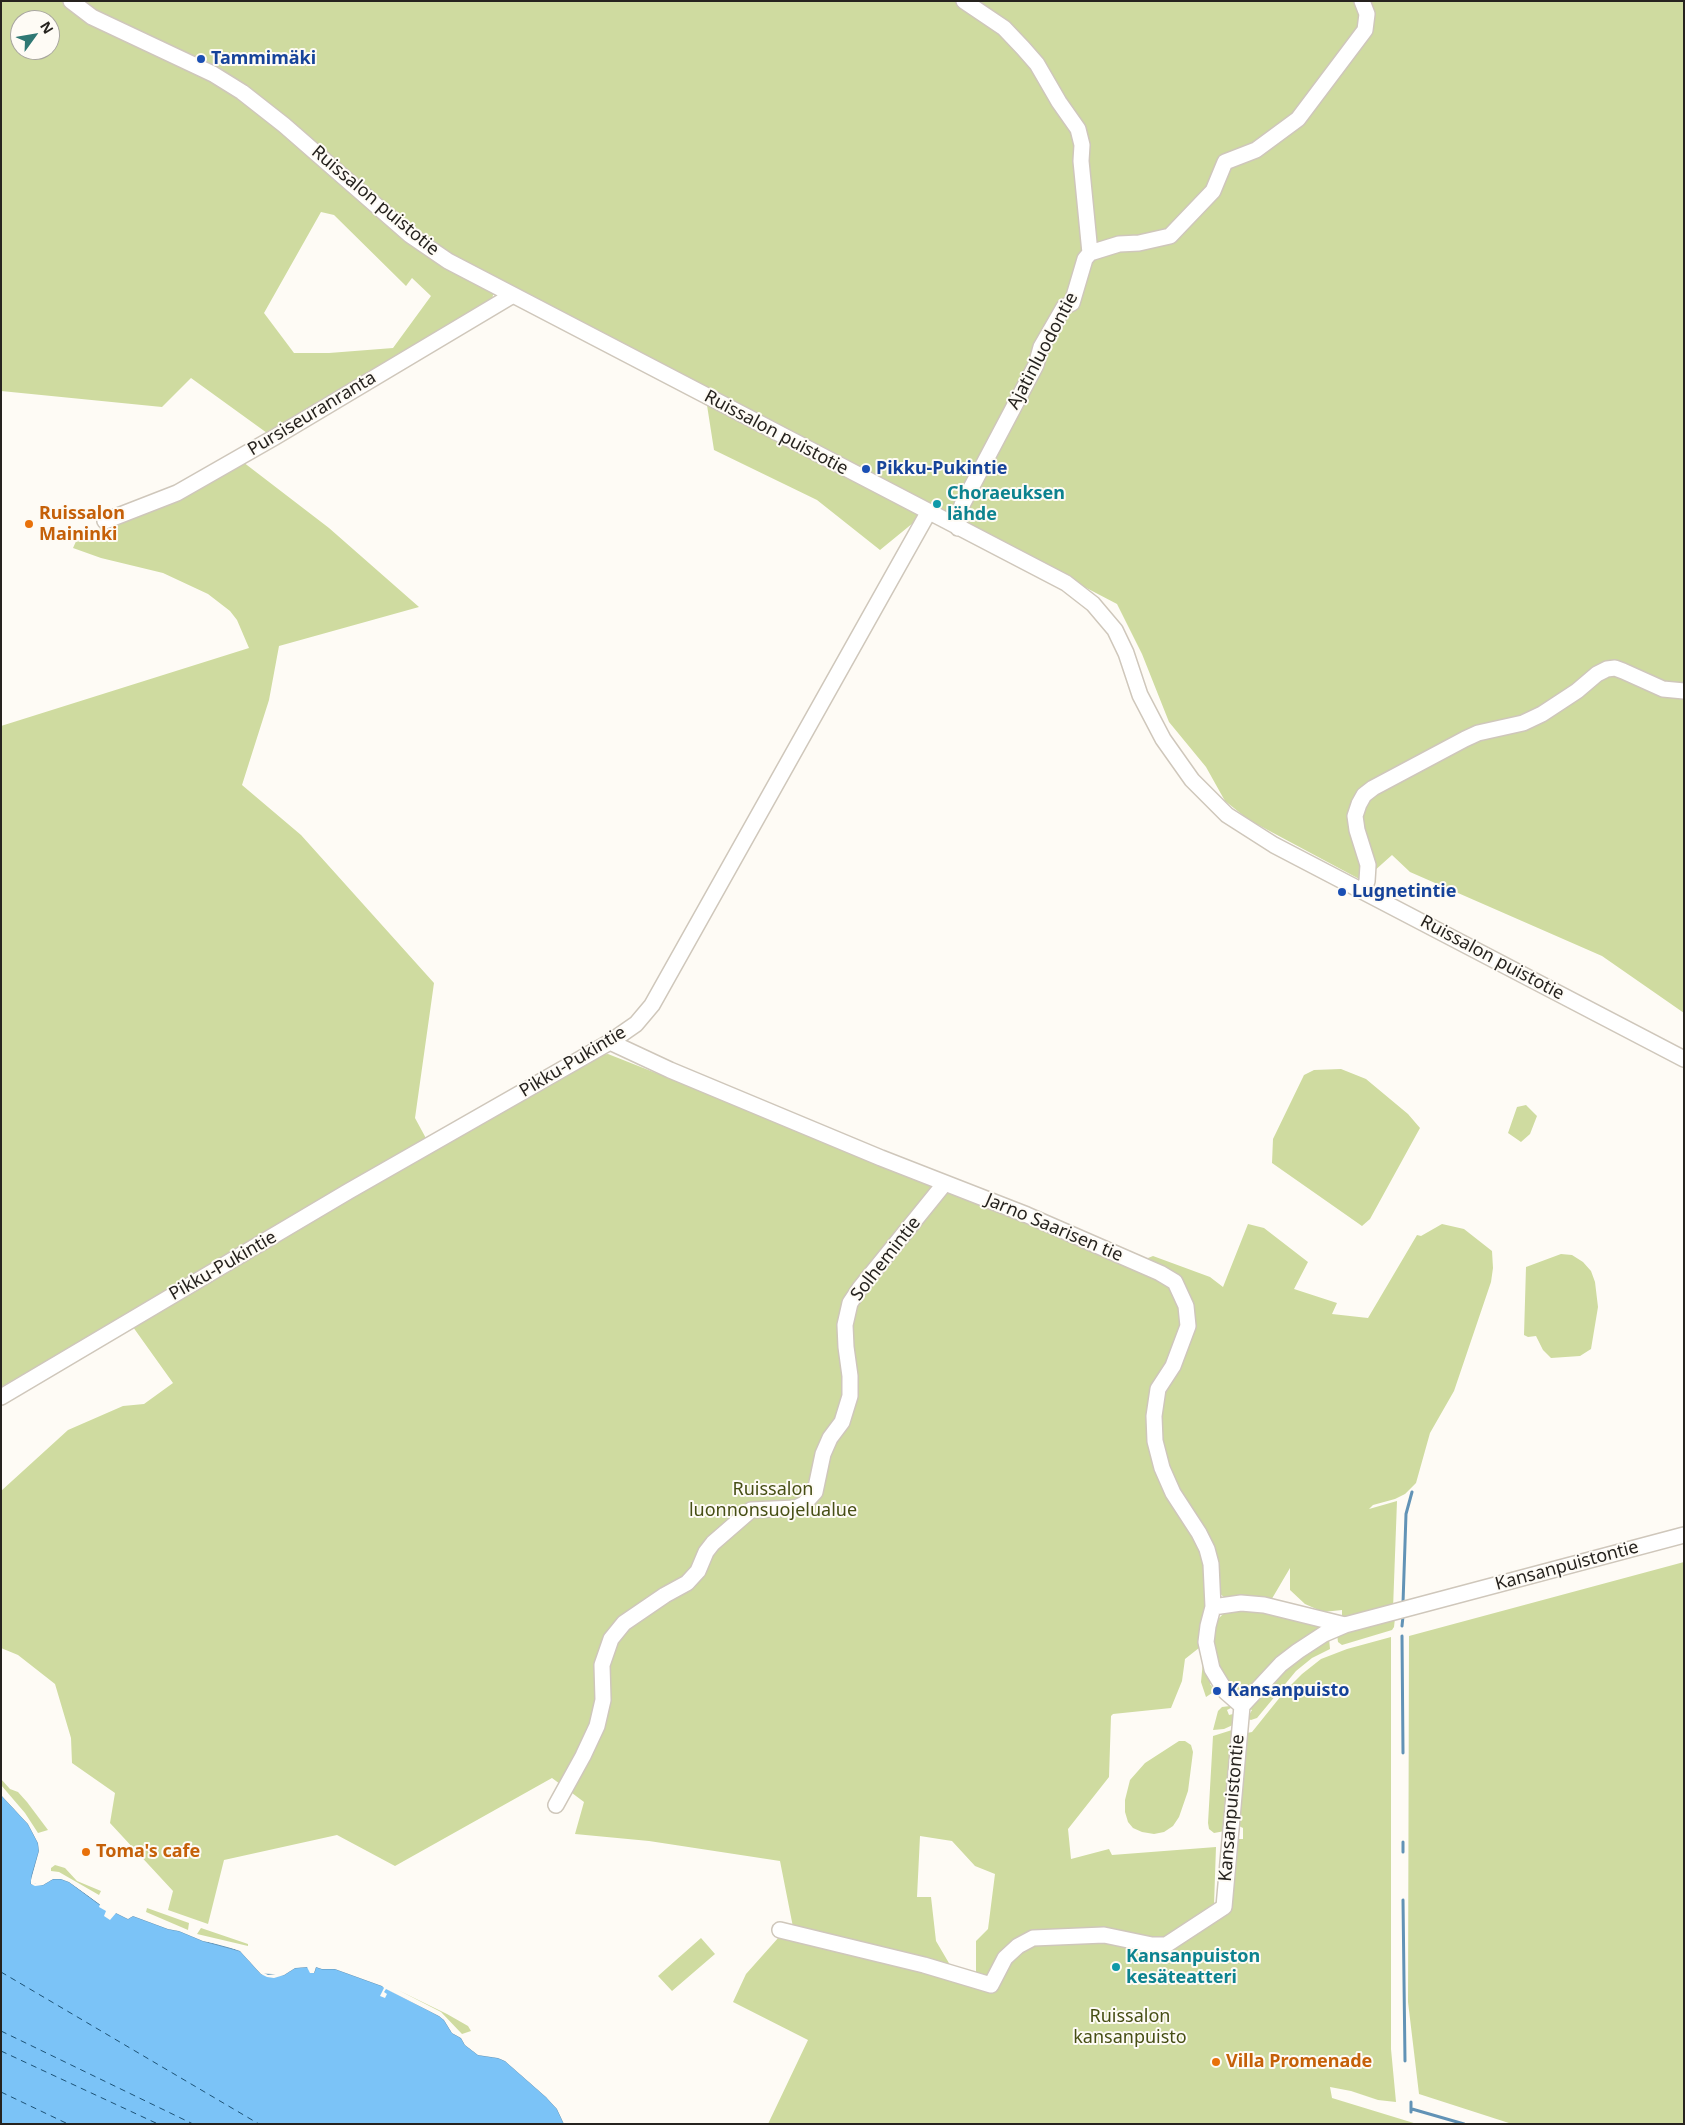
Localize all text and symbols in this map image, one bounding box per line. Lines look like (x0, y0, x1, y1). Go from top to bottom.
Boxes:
north arrow (10, 10, 60, 60)
text: N (36, 17, 58, 37)
place label: Tammimäki (211, 48, 316, 70)
marker: Tammimäki (195, 53, 207, 65)
street label: Ruissalon puistotie (307, 141, 443, 261)
street label: Ajatinluodontie (1003, 289, 1083, 413)
street label: Pursiseuranranta (244, 367, 380, 461)
street label: Ruissalon puistotie (700, 386, 852, 480)
place label: Pikku-Pukintie (876, 458, 1007, 480)
marker: Pikku-Pukintie (860, 463, 872, 475)
place label: Choraeuksen lähde (947, 483, 1065, 526)
marker: Choraeuksen lähde (931, 498, 943, 510)
place label: Ruissalon Maininki (39, 503, 125, 546)
marker: Ruissalon Maininki (23, 518, 35, 530)
place label: Lugnetintie (1352, 881, 1456, 903)
marker: Lugnetintie (1336, 886, 1348, 898)
street label: Ruissalon puistotie (1416, 911, 1568, 1005)
street label: Pikku-Pukintie (516, 1022, 630, 1102)
street label: Jarno Saarisen tie (982, 1189, 1126, 1267)
street label: Solhemintie (847, 1213, 925, 1305)
street label: Pikku-Pukintie (165, 1227, 281, 1305)
park label: Ruissalon luonnonsuojelualue (689, 1479, 857, 1522)
street label: Kansanpuistontie (1493, 1536, 1641, 1596)
place label: Kansanpuisto (1227, 1680, 1350, 1702)
marker: Kansanpuisto (1211, 1685, 1223, 1697)
street label: Kansanpuistontie (1215, 1734, 1249, 1882)
place label: Toma's cafe (96, 1841, 200, 1863)
marker: Toma's cafe (80, 1846, 92, 1858)
place label: Kansanpuiston kesäteatteri (1126, 1946, 1260, 1988)
marker: Kansanpuiston kesäteatteri (1110, 1961, 1122, 1973)
park label: Ruissalon kansanpuisto (1073, 2006, 1187, 2048)
place label: Villa Promenade (1226, 2051, 1372, 2073)
marker: Villa Promenade (1210, 2056, 1222, 2068)

